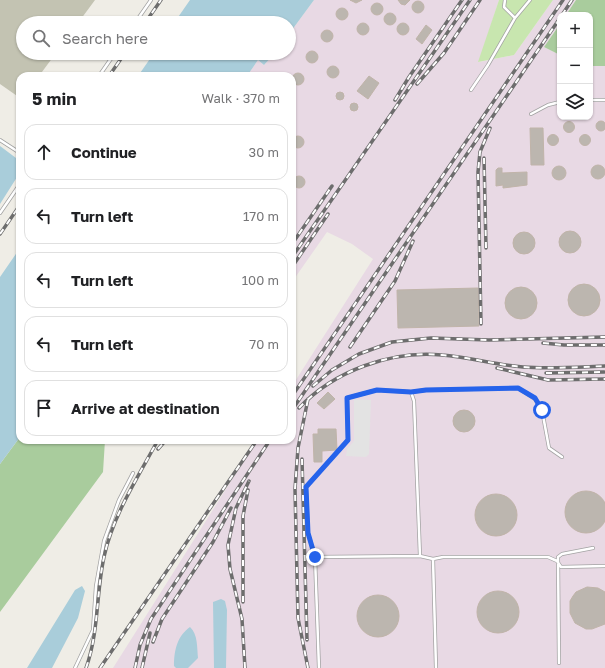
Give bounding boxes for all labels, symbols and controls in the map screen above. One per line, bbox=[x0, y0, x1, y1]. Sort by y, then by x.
map controls bbox=[557, 12, 593, 120]
button: + bbox=[557, 12, 593, 48]
search box bbox=[16, 16, 296, 60]
icon: search bbox=[30, 27, 52, 49]
text: Search here bbox=[62, 29, 148, 47]
button: − bbox=[557, 48, 593, 84]
button: layers bbox=[557, 84, 593, 120]
text: 5 min bbox=[32, 88, 76, 109]
text: Walk · 370 m bbox=[201, 90, 280, 106]
icon: ahead bbox=[33, 141, 55, 163]
text: Continue bbox=[71, 143, 137, 161]
text: 30 m bbox=[249, 144, 279, 160]
icon: left bbox=[33, 205, 55, 227]
text: Turn left bbox=[71, 207, 133, 225]
text: 170 m bbox=[243, 208, 279, 224]
icon: left bbox=[33, 269, 55, 291]
text: Turn left bbox=[71, 271, 133, 289]
text: 100 m bbox=[242, 272, 279, 288]
icon: left bbox=[33, 333, 55, 355]
text: Turn left bbox=[71, 335, 133, 353]
text: 70 m bbox=[249, 336, 279, 352]
icon: arrive bbox=[33, 397, 55, 419]
text: Arrive at destination bbox=[71, 399, 220, 417]
route start bbox=[533, 401, 551, 419]
route end bbox=[306, 548, 324, 566]

